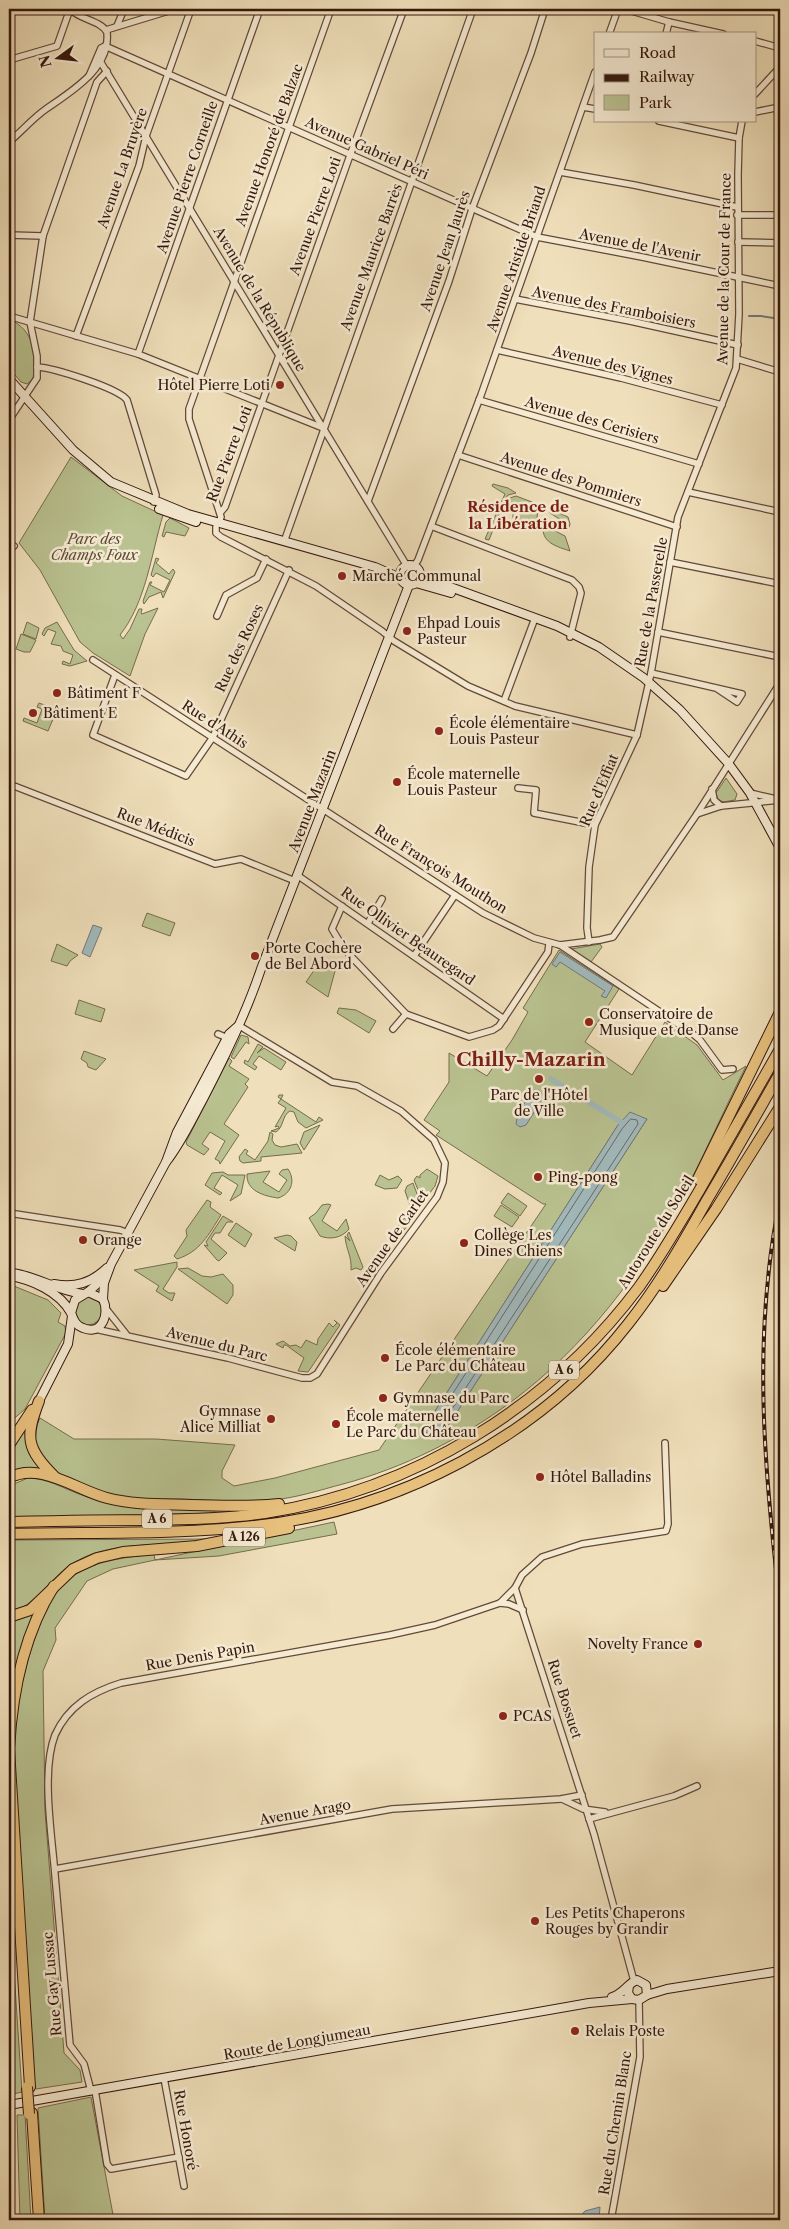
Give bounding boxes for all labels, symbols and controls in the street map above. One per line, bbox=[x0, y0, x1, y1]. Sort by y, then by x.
north arrow bbox=[32, 32, 82, 82]
legend bbox=[594, 32, 756, 122]
text: Road bbox=[639, 43, 676, 62]
text: N bbox=[35, 53, 56, 70]
street label: Avenue Honoré de Balzac bbox=[231, 61, 307, 230]
text: Railway bbox=[639, 67, 695, 86]
text: Park bbox=[639, 93, 673, 112]
street label: Avenue Pierre Corneille bbox=[152, 98, 222, 257]
street label: Avenue La Bruyère bbox=[93, 105, 151, 232]
street label: Avenue Gabriel Péri bbox=[302, 112, 432, 183]
street label: Avenue Pierre Loti bbox=[285, 154, 345, 279]
street label: Avenue de la Cour de France bbox=[713, 173, 735, 366]
street label: Avenue Maurice Barrès bbox=[336, 181, 406, 334]
street label: Avenue Aristide Briand bbox=[482, 183, 550, 335]
street label: Avenue Jean Jaurès bbox=[416, 188, 474, 315]
street label: Avenue de la République bbox=[209, 222, 310, 375]
street label: Avenue de l'Avenir bbox=[577, 224, 702, 266]
street label: Avenue des Framboisiers bbox=[530, 282, 697, 332]
street label: Avenue des Vignes bbox=[550, 341, 675, 389]
place label: Hôtel Pierre Loti bbox=[158, 376, 270, 394]
marker: Hôtel Pierre Loti bbox=[274, 379, 286, 391]
street label: Avenue des Cerisiers bbox=[522, 392, 661, 448]
street label: Rue Pierre Loti bbox=[202, 403, 256, 505]
street label: Avenue des Pommiers bbox=[497, 447, 644, 510]
district label: Résidence de la Libération bbox=[467, 497, 569, 533]
park label: Parc des Champs Foux bbox=[51, 530, 138, 564]
street label: Rue de la Passerelle bbox=[631, 535, 671, 668]
place label: Marché Communal bbox=[352, 567, 481, 585]
marker: Marché Communal bbox=[336, 570, 348, 582]
street label: Rue des Roses bbox=[211, 601, 267, 695]
place label: Ehpad Louis Pasteur bbox=[417, 614, 500, 648]
marker: Ehpad Louis Pasteur bbox=[401, 625, 413, 637]
place label: Bâtiment F bbox=[67, 684, 141, 702]
marker: Bâtiment F bbox=[51, 687, 63, 699]
street label: Rue d'Athis bbox=[178, 696, 252, 752]
place label: Bâtiment E bbox=[43, 704, 117, 722]
marker: Bâtiment E bbox=[27, 707, 39, 719]
place label: École élémentaire Louis Pasteur bbox=[449, 714, 570, 748]
marker: École élémentaire Louis Pasteur bbox=[433, 725, 445, 737]
street label: Avenue Mazarin bbox=[284, 747, 340, 856]
street label: Rue d'Effiat bbox=[576, 751, 622, 829]
place label: École maternelle Louis Pasteur bbox=[407, 765, 520, 799]
marker: École maternelle Louis Pasteur bbox=[391, 776, 403, 788]
street label: Rue Médicis bbox=[114, 804, 198, 850]
street label: Rue François Mouthon bbox=[371, 821, 511, 917]
street label: Rue Ollivier Beauregard bbox=[337, 883, 479, 989]
place label: Porte Cochère de Bel Abord bbox=[265, 939, 362, 973]
marker: Porte Cochère de Bel Abord bbox=[249, 950, 261, 962]
place label: Conservatoire de Musique et de Danse bbox=[599, 1005, 739, 1039]
marker: Conservatoire de Musique et de Danse bbox=[583, 1016, 595, 1028]
district label: Chilly-Mazarin bbox=[456, 1048, 606, 1071]
marker: Parc de l'Hôtel de Ville bbox=[533, 1073, 545, 1085]
place label: Parc de l'Hôtel de Ville bbox=[490, 1086, 588, 1120]
place label: Ping-pong bbox=[548, 1168, 618, 1186]
marker: Ping-pong bbox=[532, 1171, 544, 1183]
street label: Autoroute du Soleil bbox=[613, 1172, 698, 1293]
street label: Avenue de Carlet bbox=[351, 1186, 432, 1291]
place label: Collège Les Dines Chiens bbox=[474, 1226, 563, 1260]
place label: Orange bbox=[93, 1231, 142, 1249]
marker: Orange bbox=[77, 1234, 89, 1246]
marker: Collège Les Dines Chiens bbox=[458, 1237, 470, 1249]
street label: Avenue du Parc bbox=[163, 1322, 270, 1365]
place label: École élémentaire Le Parc du Château bbox=[395, 1341, 526, 1375]
marker: École élémentaire Le Parc du Château bbox=[379, 1352, 391, 1364]
road number: A 6 bbox=[549, 1360, 579, 1380]
place label: Gymnase du Parc bbox=[393, 1389, 509, 1407]
marker: Gymnase du Parc bbox=[377, 1392, 389, 1404]
place label: Gymnase Alice Milliat bbox=[179, 1402, 261, 1436]
place label: École maternelle Le Parc du Château bbox=[346, 1407, 477, 1441]
marker: Gymnase Alice Milliat bbox=[265, 1413, 277, 1425]
marker: École maternelle Le Parc du Château bbox=[330, 1418, 342, 1430]
place label: Hôtel Balladins bbox=[550, 1468, 651, 1486]
marker: Hôtel Balladins bbox=[534, 1471, 546, 1483]
road number: A 6 bbox=[142, 1510, 172, 1528]
road number: A 126 bbox=[223, 1528, 265, 1546]
place label: Novelty France bbox=[587, 1635, 688, 1653]
street label: Rue Denis Papin bbox=[144, 1637, 256, 1674]
marker: Novelty France bbox=[692, 1638, 704, 1650]
street label: Rue Bossuet bbox=[544, 1657, 586, 1741]
place label: PCAS bbox=[513, 1707, 552, 1725]
marker: PCAS bbox=[497, 1710, 509, 1722]
street label: Avenue Arago bbox=[257, 1795, 352, 1829]
place label: Les Petits Chaperons Rouges by Grandir bbox=[545, 1904, 685, 1938]
marker: Les Petits Chaperons Rouges by Grandir bbox=[529, 1915, 541, 1927]
street label: Rue Gay Lussac bbox=[38, 1931, 66, 2037]
street label: Route de Longjumeau bbox=[222, 2020, 372, 2064]
place label: Relais Poste bbox=[585, 2022, 665, 2040]
marker: Relais Poste bbox=[569, 2025, 581, 2037]
street label: Rue du Chemin Blanc bbox=[595, 2050, 635, 2196]
street label: Rue Honoré bbox=[170, 2088, 202, 2172]

